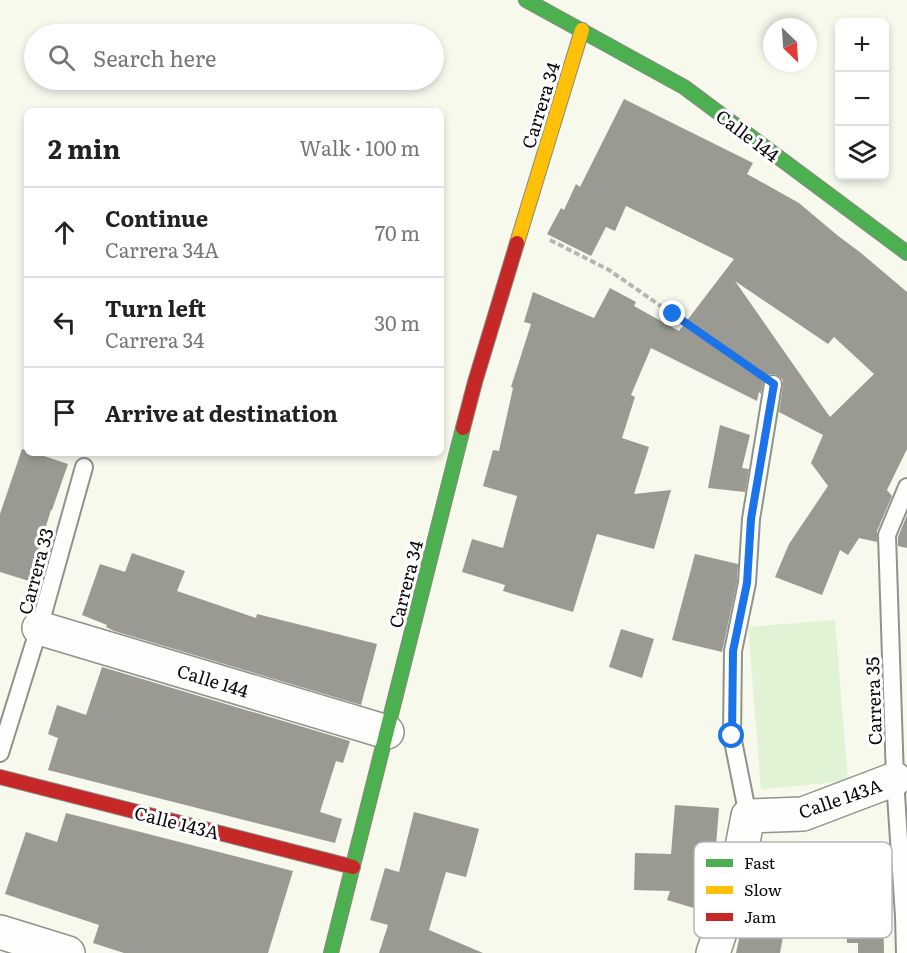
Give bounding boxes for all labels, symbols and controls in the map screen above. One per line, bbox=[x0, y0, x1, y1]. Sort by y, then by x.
north arrow bbox=[763, 18, 817, 72]
map controls bbox=[835, 18, 889, 180]
button: + bbox=[835, 18, 889, 72]
search box bbox=[24, 24, 444, 90]
icon: search bbox=[45, 41, 78, 74]
text: Search here bbox=[93, 41, 216, 74]
street label: Carrera 34 bbox=[514, 58, 566, 152]
button: − bbox=[835, 72, 889, 126]
street label: Calle 144 bbox=[711, 102, 785, 168]
button: layers bbox=[835, 126, 889, 180]
text: 2 min bbox=[48, 128, 121, 167]
text: Walk · 100 m bbox=[299, 132, 420, 162]
text: Continue bbox=[105, 201, 208, 234]
icon: ahead bbox=[48, 216, 81, 249]
text: 70 m bbox=[375, 217, 420, 247]
text: Carrera 34A bbox=[105, 234, 219, 264]
text: Turn left bbox=[105, 291, 206, 324]
route end bbox=[659, 300, 685, 326]
icon: left bbox=[48, 306, 81, 339]
text: 30 m bbox=[374, 307, 420, 337]
text: Carrera 34 bbox=[105, 324, 204, 354]
icon: arrive bbox=[48, 396, 81, 429]
text: Arrive at destination bbox=[105, 396, 338, 429]
street label: Carrera 33 bbox=[10, 525, 60, 617]
street label: Carrera 34 bbox=[381, 537, 429, 631]
street label: Calle 144 bbox=[174, 656, 252, 704]
street label: Carrera 35 bbox=[858, 656, 888, 746]
route start bbox=[718, 722, 744, 748]
street label: Calle 143A bbox=[795, 771, 885, 825]
street label: Calle 143A bbox=[132, 798, 222, 846]
legend bbox=[694, 842, 892, 938]
text: Fast bbox=[744, 850, 776, 874]
text: Slow bbox=[744, 877, 782, 901]
text: Jam bbox=[744, 904, 777, 928]

